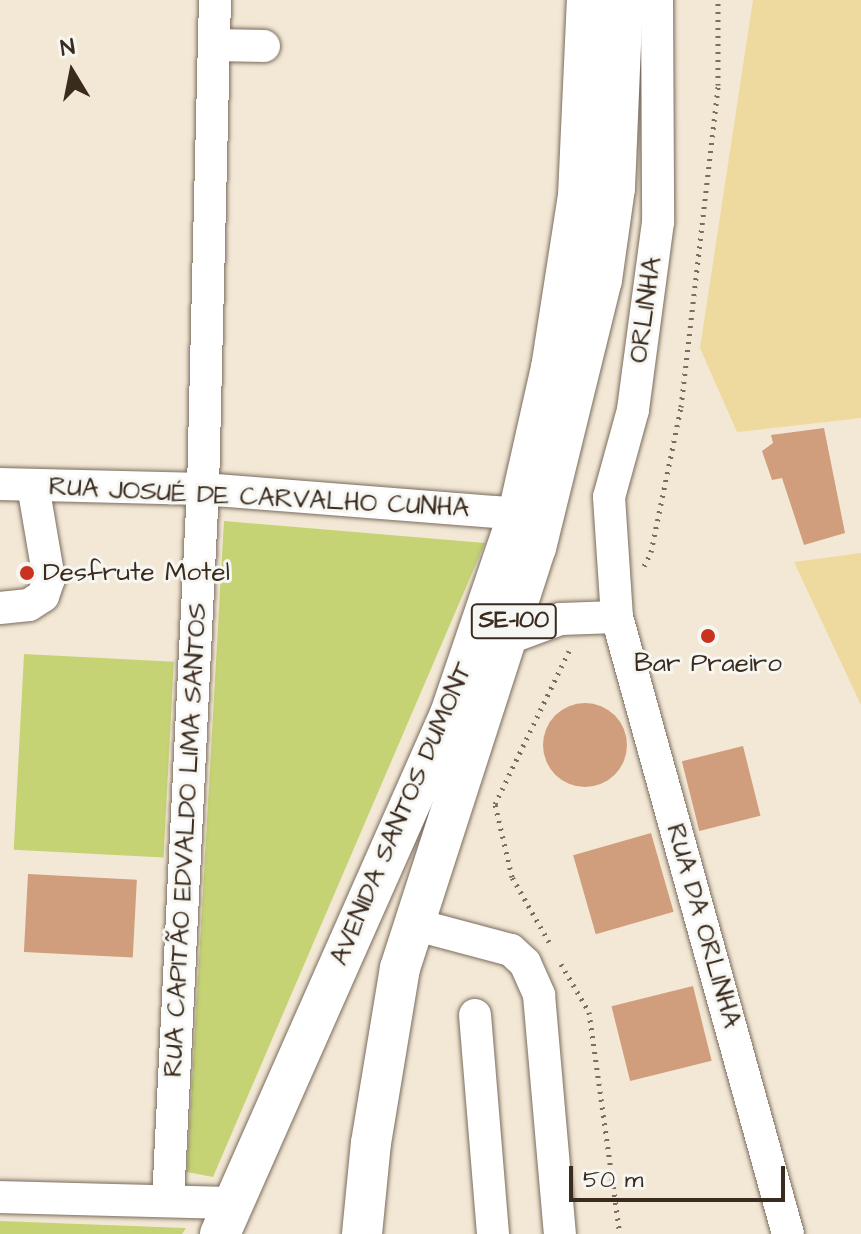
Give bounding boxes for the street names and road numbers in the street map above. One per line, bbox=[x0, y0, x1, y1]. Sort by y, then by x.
street label: ORLINHA bbox=[623, 255, 669, 365]
street label: RUA JOSUÉ DE CARVALHO CUNHA bbox=[48, 471, 470, 525]
road number: SE-100 bbox=[470, 601, 558, 641]
street label: RUA CAPITÃO EDVALDO LIMA SANTOS bbox=[158, 602, 214, 1078]
street label: AVENIDA SANTOS DUMONT bbox=[324, 658, 480, 970]
street label: RUA DA ORLINHA bbox=[659, 820, 747, 1032]

